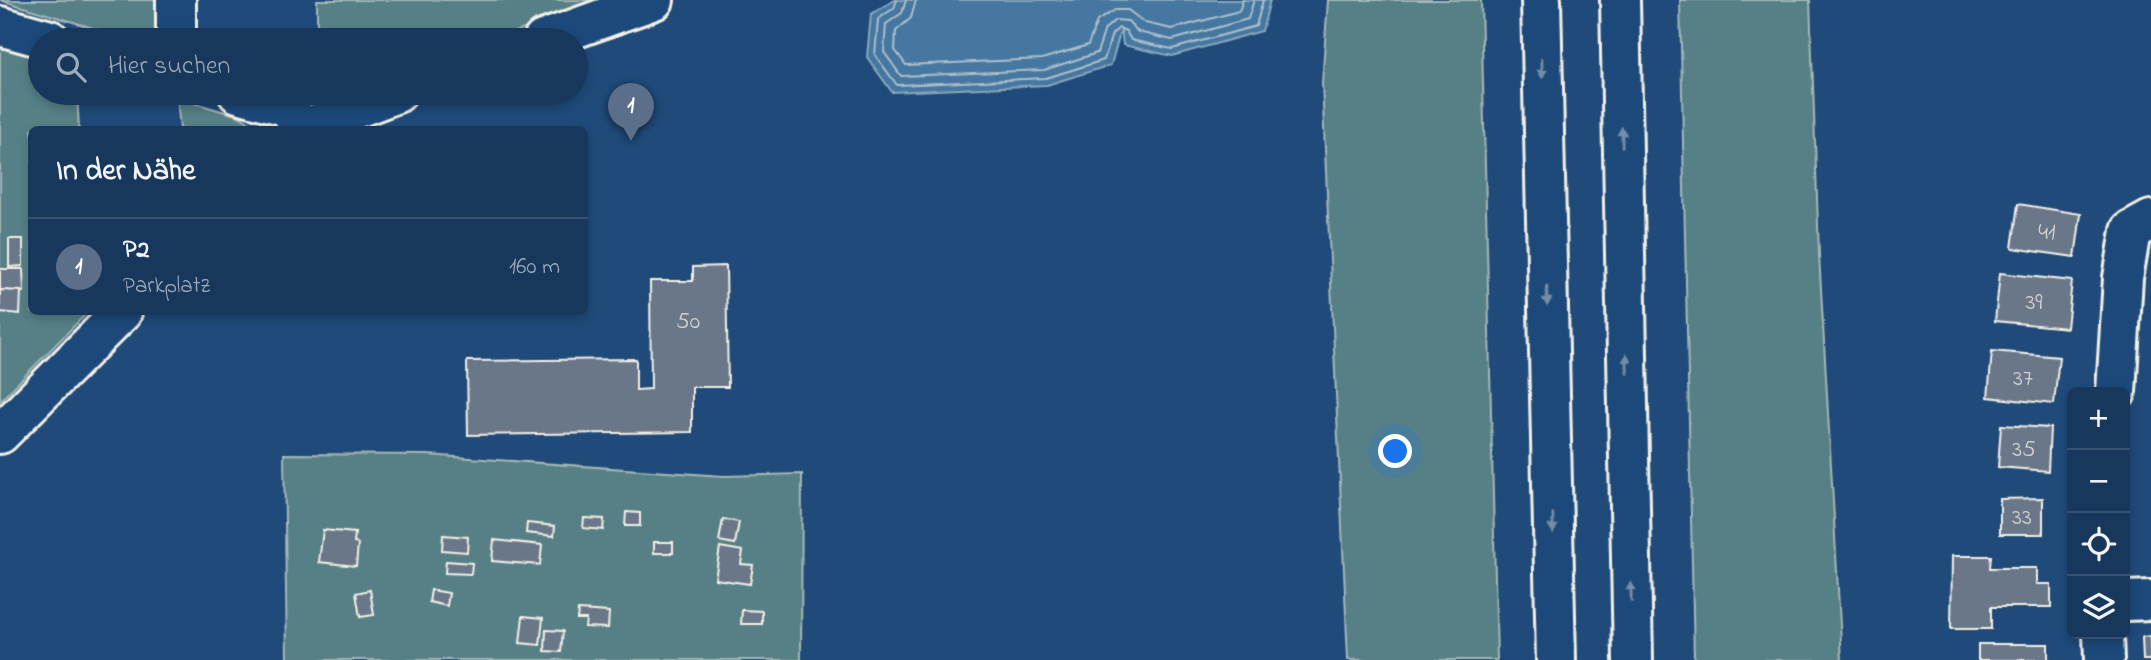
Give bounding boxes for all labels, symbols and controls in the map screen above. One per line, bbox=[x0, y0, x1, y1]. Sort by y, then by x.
search box bbox=[28, 28, 588, 105]
icon: search bbox=[52, 48, 90, 86]
text: Hier suchen bbox=[108, 48, 230, 86]
one-way arrow bbox=[1537, 57, 1548, 79]
pin: 1 bbox=[608, 83, 654, 141]
one-way arrow bbox=[1617, 126, 1628, 148]
text: In der Nähe bbox=[56, 150, 196, 194]
house number: 41 bbox=[2038, 216, 2056, 251]
text: P2 bbox=[123, 232, 149, 270]
text: 1 bbox=[75, 251, 83, 284]
text: 160 m bbox=[509, 251, 560, 284]
text: Parkplatz bbox=[123, 270, 210, 303]
one-way arrow bbox=[1542, 285, 1553, 307]
house number: 39 bbox=[2025, 286, 2043, 321]
house number: 50 bbox=[676, 305, 700, 340]
one-way arrow bbox=[1621, 353, 1633, 375]
house number: 37 bbox=[2013, 362, 2033, 397]
map controls bbox=[2067, 387, 2130, 639]
button: + bbox=[2067, 387, 2130, 450]
house number: 35 bbox=[2012, 433, 2036, 468]
your location bbox=[1378, 434, 1412, 468]
button: − bbox=[2067, 450, 2130, 513]
house number: 33 bbox=[2012, 501, 2032, 536]
one-way arrow bbox=[1547, 512, 1558, 534]
button: locate bbox=[2067, 513, 2130, 576]
button: layers bbox=[2067, 576, 2130, 639]
one-way arrow bbox=[1625, 581, 1637, 603]

